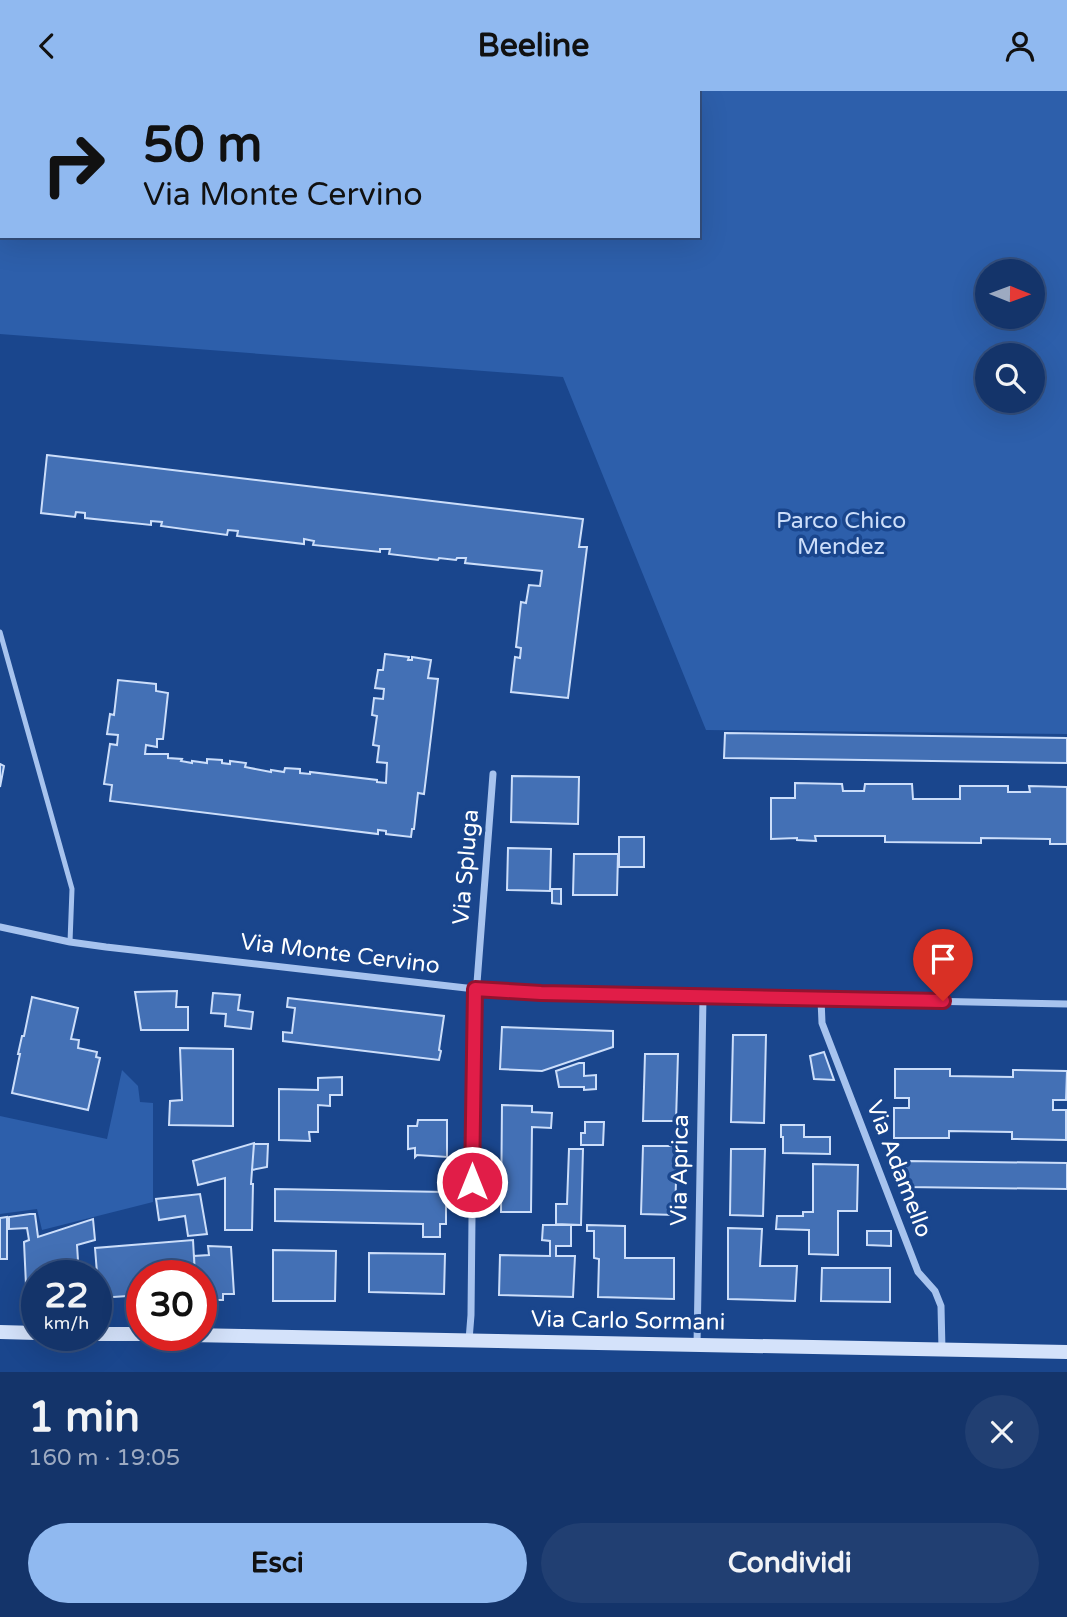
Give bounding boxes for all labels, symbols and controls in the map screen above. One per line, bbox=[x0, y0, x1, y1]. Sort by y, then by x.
icon: back bbox=[28, 27, 66, 65]
text: Beeline bbox=[478, 27, 589, 65]
icon: person bbox=[1001, 27, 1039, 65]
text: 50 m bbox=[143, 116, 262, 175]
icon: right bbox=[28, 119, 119, 210]
text: Via Monte Cervino bbox=[143, 176, 423, 214]
north arrow bbox=[975, 259, 1045, 329]
map controls bbox=[975, 259, 1045, 413]
button: search bbox=[975, 343, 1045, 413]
park label: Parco Chico Mendez bbox=[776, 507, 906, 561]
street label: Via Spluga bbox=[447, 808, 485, 926]
street label: Via Monte Cervino bbox=[239, 928, 441, 980]
pin bbox=[913, 929, 973, 1001]
icon: arrive bbox=[924, 940, 962, 978]
street label: Via Adamello bbox=[860, 1097, 938, 1241]
street label: Via Aprica bbox=[665, 1114, 695, 1226]
position arrow bbox=[435, 1145, 509, 1219]
speed limit sign: 30 bbox=[126, 1260, 217, 1351]
text: 22 bbox=[45, 1275, 88, 1317]
street label: Via Carlo Sormani bbox=[531, 1305, 725, 1337]
text: km/h bbox=[44, 1312, 89, 1334]
text: 1 min bbox=[28, 1392, 140, 1443]
button: close bbox=[965, 1395, 1039, 1469]
text: 160 m · 19:05 bbox=[28, 1444, 180, 1472]
button: Esci bbox=[28, 1523, 527, 1603]
button: Condividi bbox=[541, 1523, 1039, 1603]

